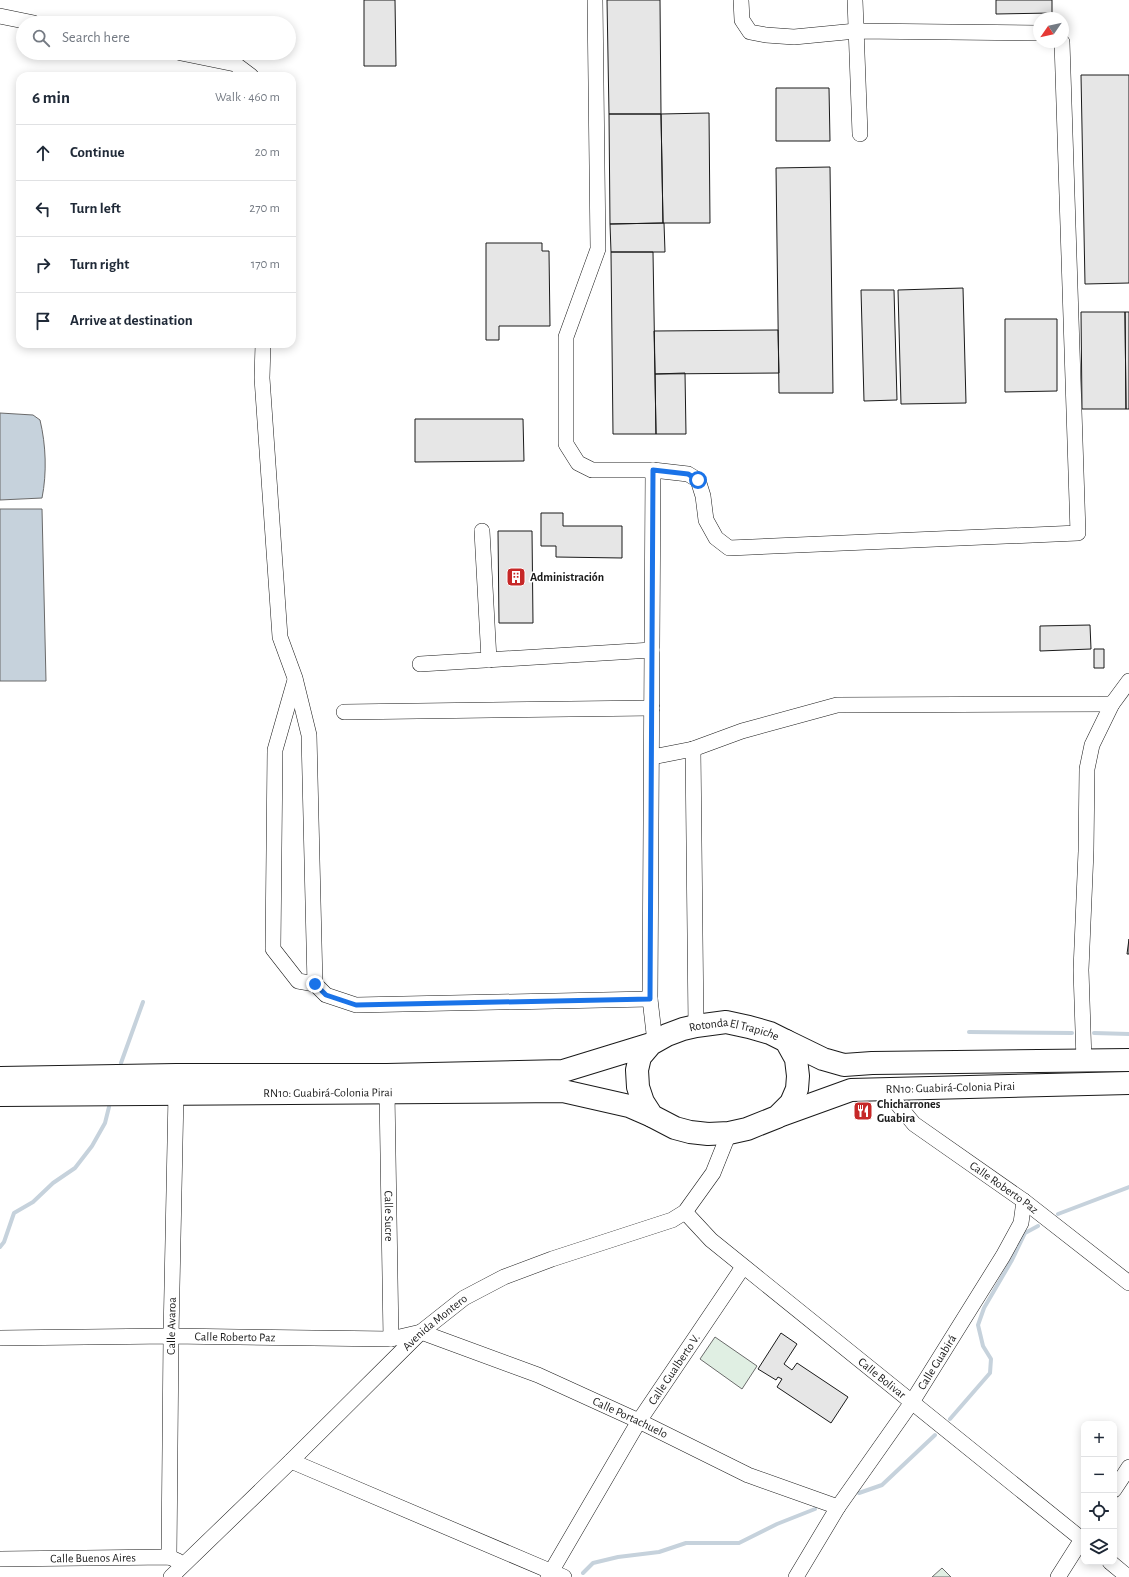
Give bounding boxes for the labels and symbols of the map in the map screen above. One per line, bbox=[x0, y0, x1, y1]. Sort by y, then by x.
north arrow bbox=[1033, 12, 1069, 48]
route start bbox=[689, 471, 707, 489]
building icon: Administración bbox=[505, 566, 527, 588]
place label: Administración bbox=[530, 571, 604, 583]
route end bbox=[306, 975, 324, 993]
street label: Rotonda El Trapiche bbox=[688, 1016, 781, 1043]
street label: RN10: Guabirá-Colonia Pirai bbox=[886, 1080, 1015, 1095]
street label: RN10: Guabirá-Colonia Pirai bbox=[263, 1086, 393, 1099]
place label: Chicharrones Guabira bbox=[877, 1098, 941, 1124]
restaurant icon: Chicharrones Guabira bbox=[852, 1100, 874, 1122]
street label: Calle Roberto Paz bbox=[968, 1159, 1041, 1216]
street label: Calle Sucre bbox=[383, 1190, 395, 1242]
street label: Avenida Montero bbox=[400, 1292, 470, 1353]
street label: Calle Avaroa bbox=[165, 1297, 178, 1355]
street label: Calle Roberto Paz bbox=[194, 1330, 276, 1343]
street label: Calle Gualberto V. bbox=[646, 1332, 702, 1407]
street label: Calle Guabirá bbox=[915, 1332, 959, 1392]
street label: Calle Bolivar bbox=[856, 1355, 908, 1401]
street label: Calle Portachuelo bbox=[591, 1395, 670, 1440]
street label: Calle Buenos Aires bbox=[50, 1551, 136, 1564]

